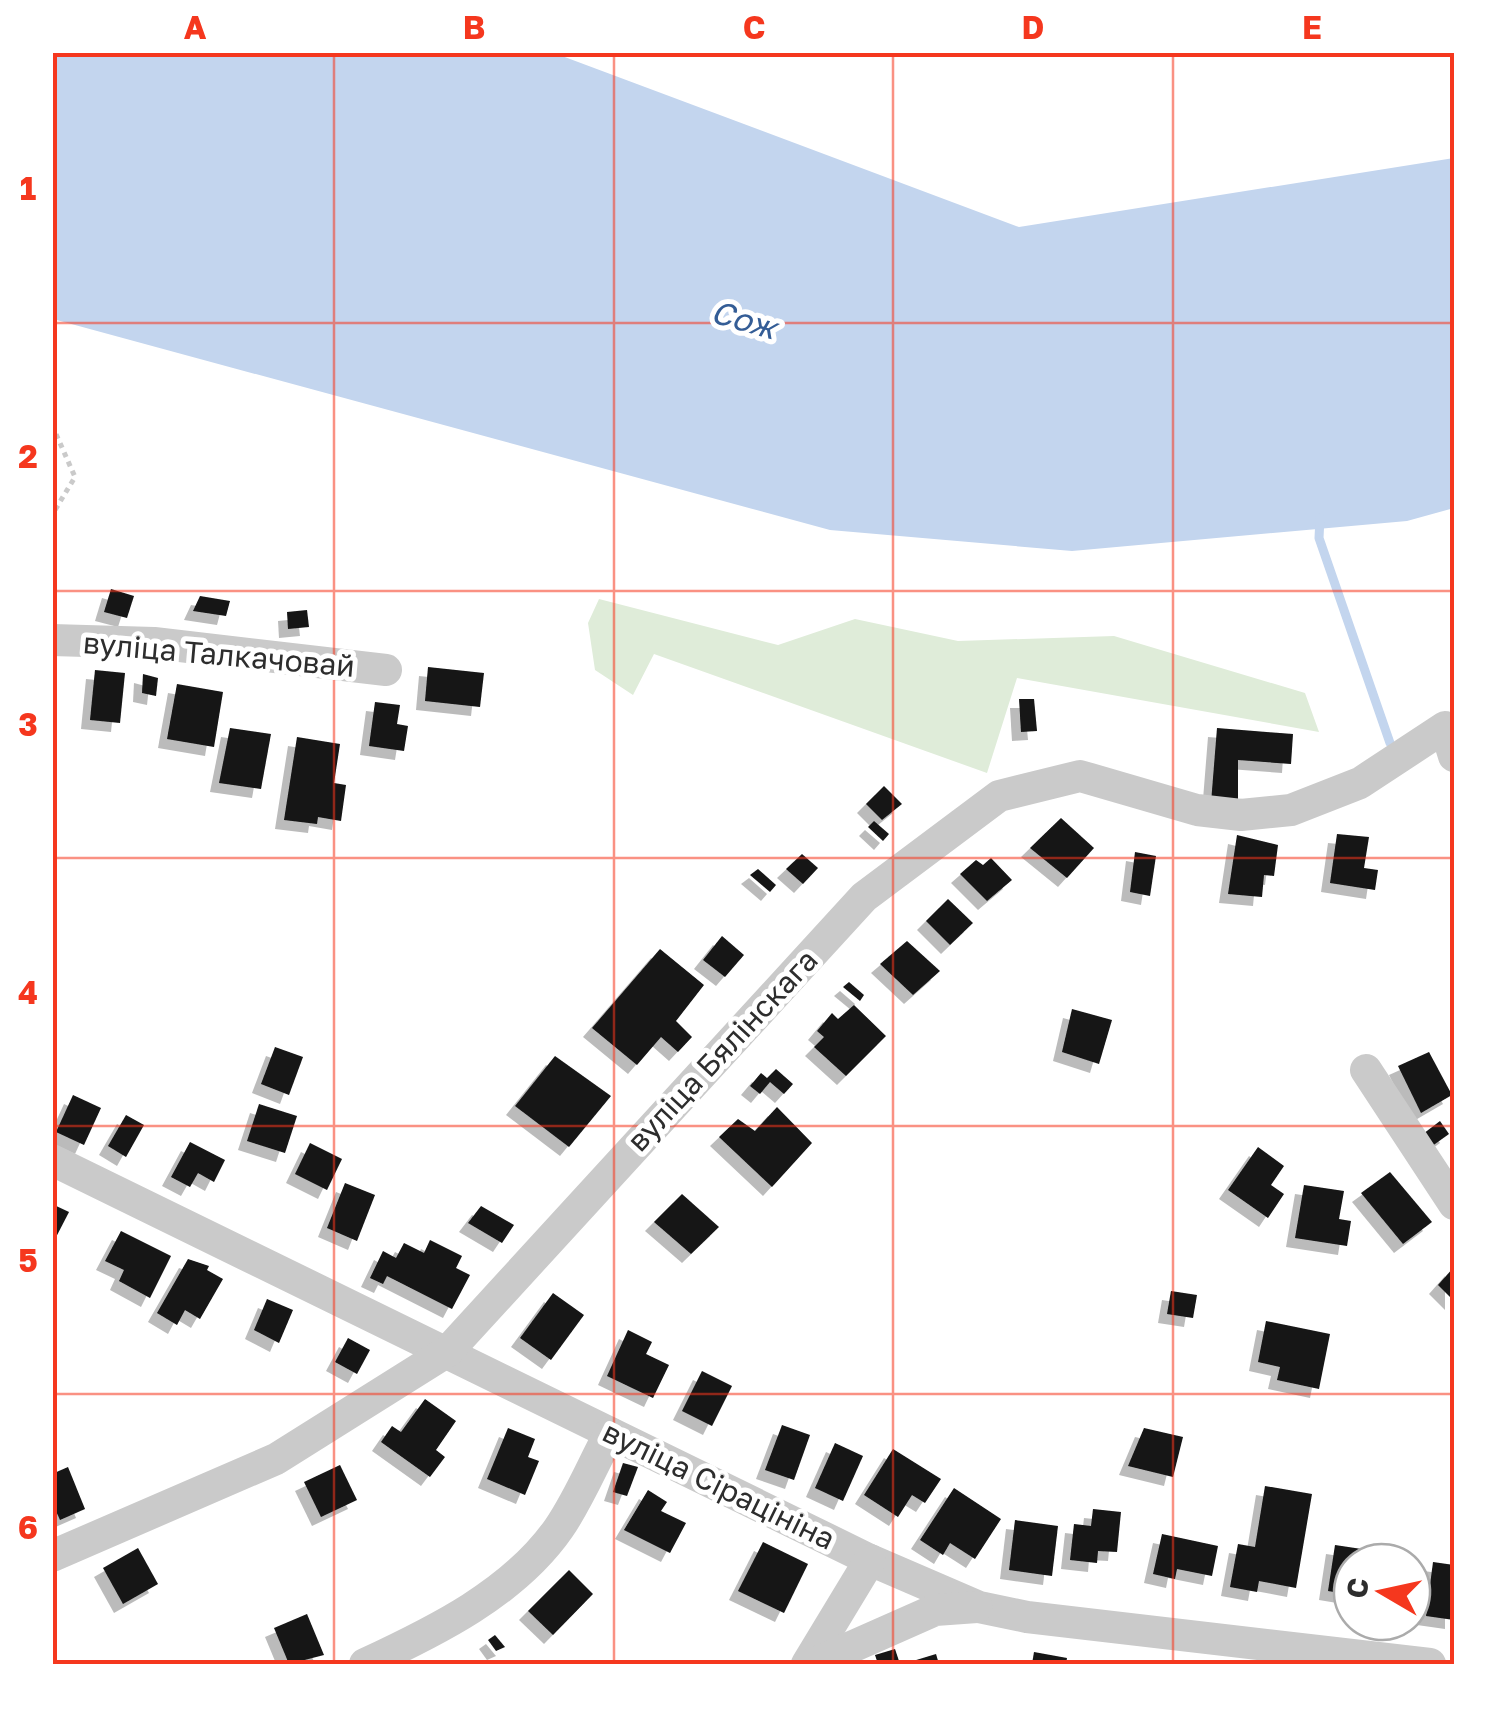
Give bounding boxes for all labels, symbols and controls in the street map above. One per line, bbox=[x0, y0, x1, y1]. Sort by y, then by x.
text: A bbox=[184, 8, 207, 46]
text: B bbox=[463, 8, 485, 46]
text: C bbox=[743, 8, 765, 46]
text: D bbox=[1022, 8, 1044, 46]
text: E bbox=[1302, 8, 1322, 46]
text: 1 bbox=[20, 169, 36, 207]
water label: Сож bbox=[707, 292, 784, 347]
text: 2 bbox=[18, 437, 38, 475]
street label: вуліца Талкачовай bbox=[82, 624, 356, 684]
text: 3 bbox=[18, 705, 38, 743]
street label: вуліца Бялінскага bbox=[619, 942, 825, 1158]
text: 4 bbox=[18, 973, 38, 1011]
text: 5 bbox=[18, 1241, 38, 1279]
street label: вуліца Сірацініна bbox=[597, 1413, 841, 1557]
text: 6 bbox=[18, 1508, 38, 1546]
north arrow bbox=[1332, 1542, 1432, 1642]
text: С bbox=[1339, 1576, 1375, 1600]

